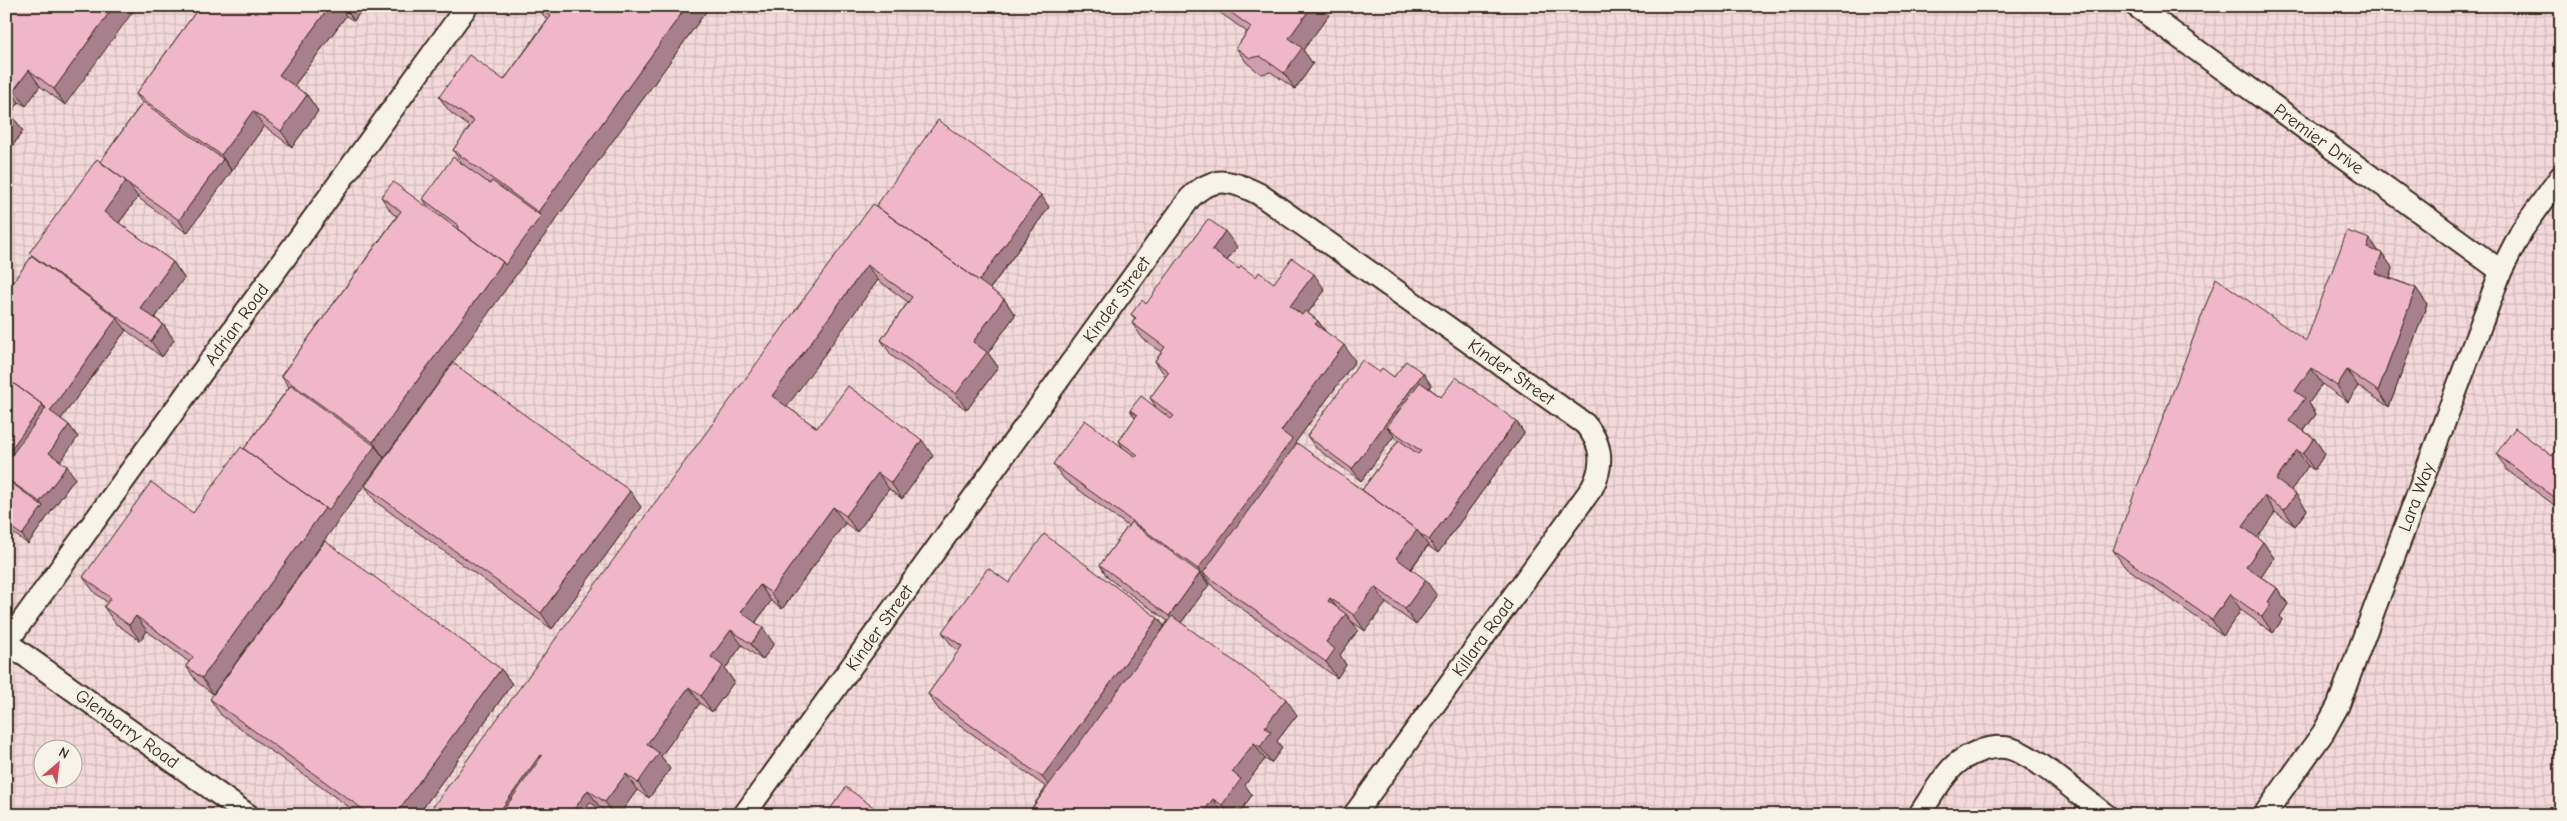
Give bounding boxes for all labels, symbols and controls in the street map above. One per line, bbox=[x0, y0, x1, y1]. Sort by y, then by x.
street label: Premier Drive bbox=[2270, 100, 2368, 179]
street label: Kinder Street bbox=[1079, 252, 1156, 347]
street label: Adrian Road bbox=[201, 280, 274, 369]
street label: Kinder Street bbox=[1464, 335, 1559, 411]
street label: Lara Way bbox=[2394, 459, 2440, 535]
street label: Kinder Street bbox=[842, 580, 918, 675]
street label: Killara Road bbox=[1448, 594, 1519, 681]
street label: Glenbarry Road bbox=[71, 685, 183, 773]
north arrow bbox=[32, 738, 82, 788]
text: N bbox=[56, 743, 72, 763]

